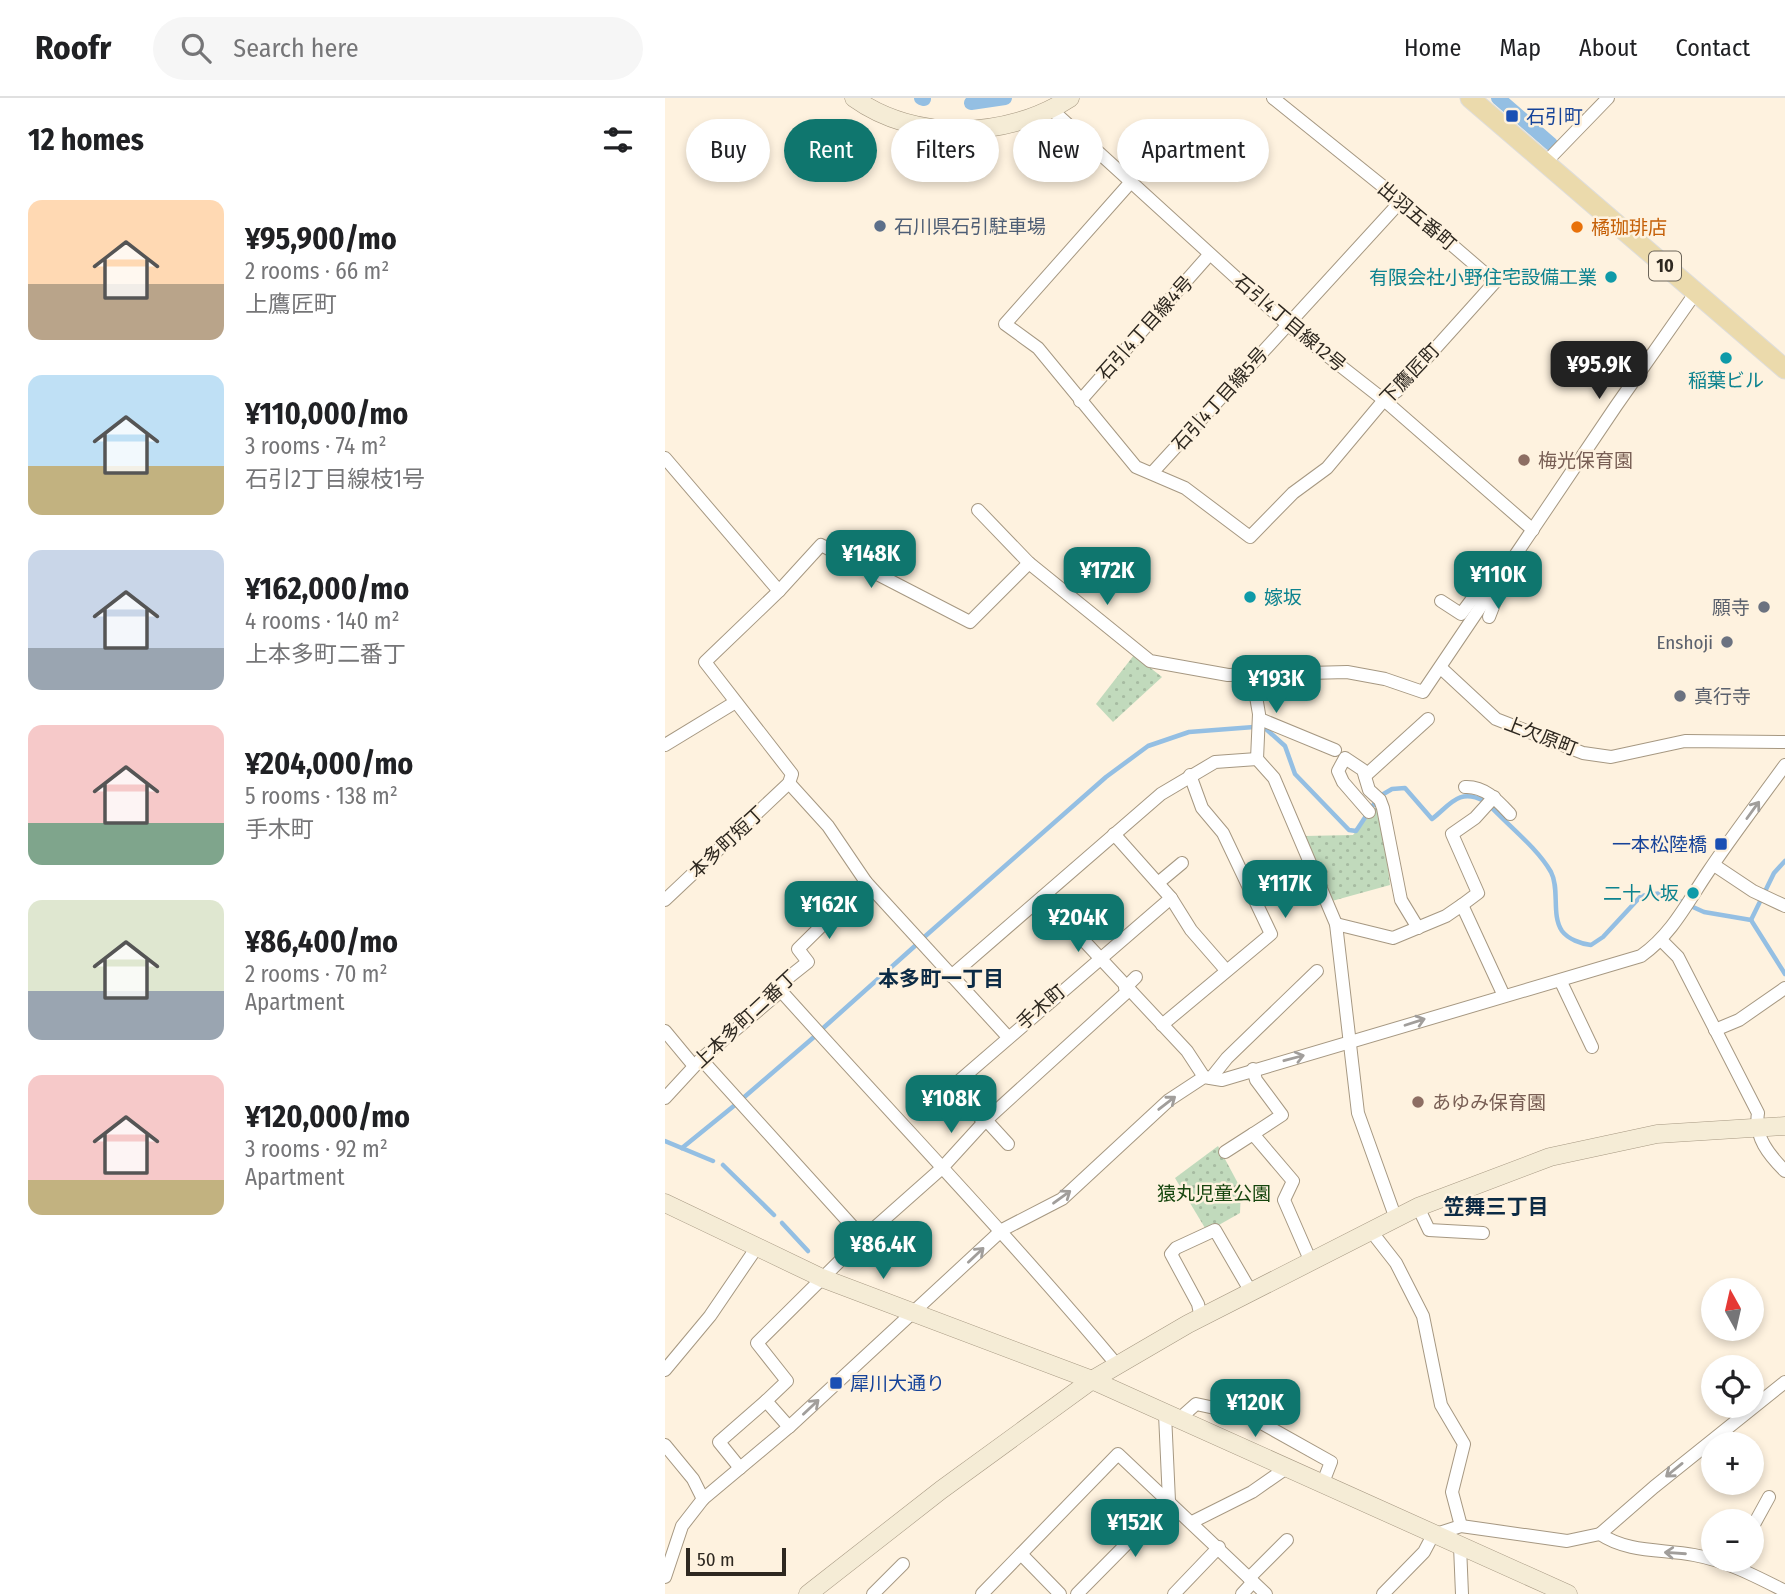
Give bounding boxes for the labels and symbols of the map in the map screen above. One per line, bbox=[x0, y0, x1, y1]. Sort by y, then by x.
place label: 石引町 bbox=[1526, 105, 1583, 128]
marker: 石引町 bbox=[1504, 108, 1520, 124]
street label: 出羽五番町 bbox=[1373, 177, 1461, 255]
place label: 石川県石引駐車場 bbox=[894, 215, 1046, 238]
place label: 橘珈琲店 bbox=[1591, 216, 1667, 239]
marker: 石川県石引駐車場 bbox=[872, 218, 888, 234]
marker: 橘珈琲店 bbox=[1569, 219, 1585, 235]
road number: 10 bbox=[1649, 252, 1681, 280]
place label: 有限会社小野住宅設備工業 bbox=[1369, 266, 1597, 289]
marker: 有限会社小野住宅設備工業 bbox=[1603, 269, 1619, 285]
street label: 石引4丁目線12号 bbox=[1229, 270, 1351, 376]
street label: 石引4丁目線4号 bbox=[1092, 271, 1198, 385]
street label: 下鷹匠町 bbox=[1375, 339, 1445, 409]
street label: 石引4丁目線5号 bbox=[1167, 342, 1273, 456]
pin: ¥95.9K bbox=[1542, 342, 1656, 401]
marker: 稲葉ビル bbox=[1718, 350, 1734, 366]
place label: 稲葉ビル bbox=[1688, 369, 1764, 392]
place label: 梅光保育園 bbox=[1538, 449, 1633, 472]
marker: 梅光保育園 bbox=[1516, 452, 1532, 468]
pin: ¥148K bbox=[822, 531, 920, 590]
pin: ¥172K bbox=[1058, 547, 1156, 607]
pin: ¥110K bbox=[1449, 552, 1547, 611]
place label: 嫁坂 bbox=[1264, 586, 1302, 609]
marker: 嫁坂 bbox=[1242, 589, 1258, 605]
place label: 願寺 bbox=[1712, 596, 1750, 619]
marker: 願寺 bbox=[1756, 599, 1772, 615]
place label: Enshoji bbox=[1657, 631, 1713, 654]
marker: Enshoji bbox=[1719, 634, 1735, 650]
pin: ¥193K bbox=[1227, 656, 1325, 715]
place label: 真行寺 bbox=[1694, 685, 1751, 708]
marker: 真行寺 bbox=[1672, 688, 1688, 704]
street label: 上欠原町 bbox=[1501, 712, 1581, 760]
street label: 本多町短丁 bbox=[684, 801, 770, 883]
one-way arrow bbox=[1746, 801, 1760, 820]
place label: 一本松陸橋 bbox=[1612, 833, 1707, 856]
marker: 一本松陸橋 bbox=[1713, 836, 1729, 852]
pin: ¥117K bbox=[1236, 860, 1334, 920]
pin: ¥162K bbox=[780, 882, 878, 941]
place label: 二十人坂 bbox=[1603, 882, 1679, 905]
marker: 二十人坂 bbox=[1685, 885, 1701, 901]
pin: ¥204K bbox=[1029, 894, 1127, 954]
street label: 上本多町二番丁 bbox=[689, 965, 801, 1073]
district label: 本多町一丁目 bbox=[878, 966, 1004, 992]
street label: 手木町 bbox=[1012, 980, 1070, 1034]
one-way arrow bbox=[1403, 1015, 1425, 1027]
one-way arrow bbox=[1282, 1050, 1304, 1063]
pin: ¥108K bbox=[902, 1076, 1000, 1135]
place label: あゆみ保育園 bbox=[1432, 1091, 1546, 1114]
marker: あゆみ保育園 bbox=[1410, 1094, 1426, 1110]
one-way arrow bbox=[1158, 1095, 1176, 1110]
park label: 猿丸児童公園 bbox=[1157, 1182, 1271, 1205]
one-way arrow bbox=[1052, 1190, 1071, 1204]
district label: 笠舞三丁目 bbox=[1444, 1194, 1549, 1220]
pin: ¥86.4K bbox=[826, 1222, 940, 1281]
one-way arrow bbox=[966, 1247, 984, 1264]
north arrow bbox=[1701, 1278, 1764, 1340]
place label: 犀川大通り bbox=[850, 1372, 945, 1395]
marker: 犀川大通り bbox=[828, 1375, 844, 1391]
pin: ¥120K bbox=[1206, 1380, 1304, 1439]
one-way arrow bbox=[802, 1399, 819, 1416]
one-way arrow bbox=[1666, 1463, 1684, 1478]
pin: ¥152K bbox=[1086, 1500, 1184, 1559]
scale bar bbox=[686, 1545, 786, 1577]
one-way arrow bbox=[1664, 1546, 1687, 1559]

